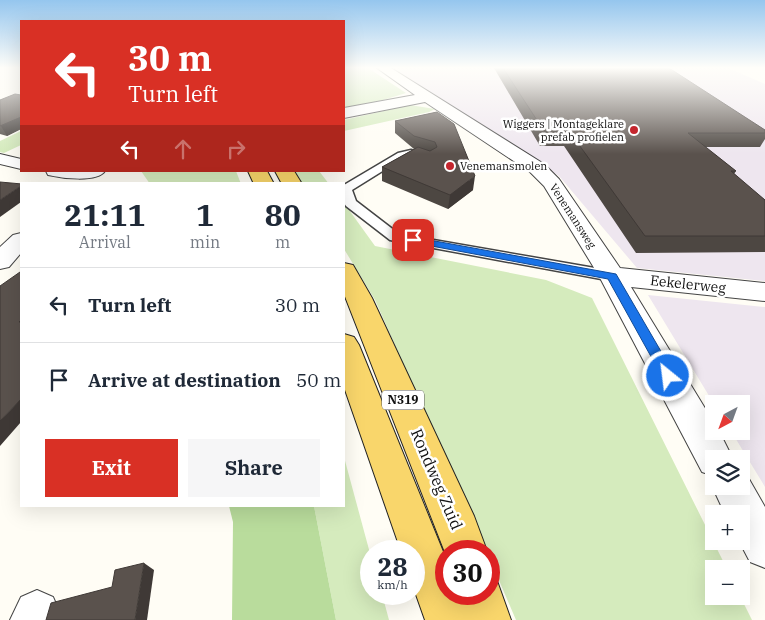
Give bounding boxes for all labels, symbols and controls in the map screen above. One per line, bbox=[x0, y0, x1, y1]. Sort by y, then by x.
text: 30 m bbox=[128, 35, 212, 81]
icon: left bbox=[45, 40, 110, 105]
text: Turn left bbox=[128, 79, 218, 108]
place label: Wiggers | Montageklare prefab profielen bbox=[503, 117, 624, 144]
marker: Wiggers | Montageklare prefab profielen bbox=[628, 124, 640, 136]
icon: left bbox=[116, 135, 144, 163]
icon: ahead bbox=[169, 135, 197, 163]
icon: right bbox=[222, 135, 250, 163]
place label: Venemansmolen bbox=[460, 159, 547, 173]
marker: Venemansmolen bbox=[444, 160, 456, 172]
street label: Venemansweg bbox=[547, 181, 599, 251]
text: 21:11 bbox=[64, 195, 145, 234]
text: 1 bbox=[196, 195, 214, 234]
text: 80 bbox=[265, 195, 301, 234]
pin bbox=[392, 219, 434, 261]
icon: arrive bbox=[399, 226, 427, 254]
text: Arrival bbox=[79, 232, 131, 252]
text: min bbox=[190, 232, 220, 252]
text: m bbox=[275, 232, 290, 252]
street label: Eekelerweg bbox=[649, 271, 727, 297]
icon: left bbox=[45, 291, 73, 319]
text: Turn left bbox=[88, 293, 171, 317]
text: 30 m bbox=[275, 293, 320, 317]
position arrow bbox=[641, 349, 693, 401]
icon: arrive bbox=[45, 366, 73, 394]
text: Arrive at destination bbox=[88, 368, 281, 392]
text: 50 m bbox=[296, 368, 341, 392]
road number: N319 bbox=[382, 390, 424, 410]
north arrow bbox=[705, 395, 750, 440]
map controls bbox=[705, 395, 750, 605]
street label: Rondweg Zuid bbox=[407, 426, 467, 533]
button: Exit bbox=[45, 439, 178, 497]
button: Share bbox=[188, 439, 320, 497]
button: layers bbox=[705, 450, 750, 495]
button: + bbox=[705, 505, 750, 550]
speed limit sign: 30 bbox=[435, 540, 500, 605]
text: 28 bbox=[377, 550, 408, 583]
button: − bbox=[705, 560, 750, 605]
text: km/h bbox=[377, 577, 408, 592]

